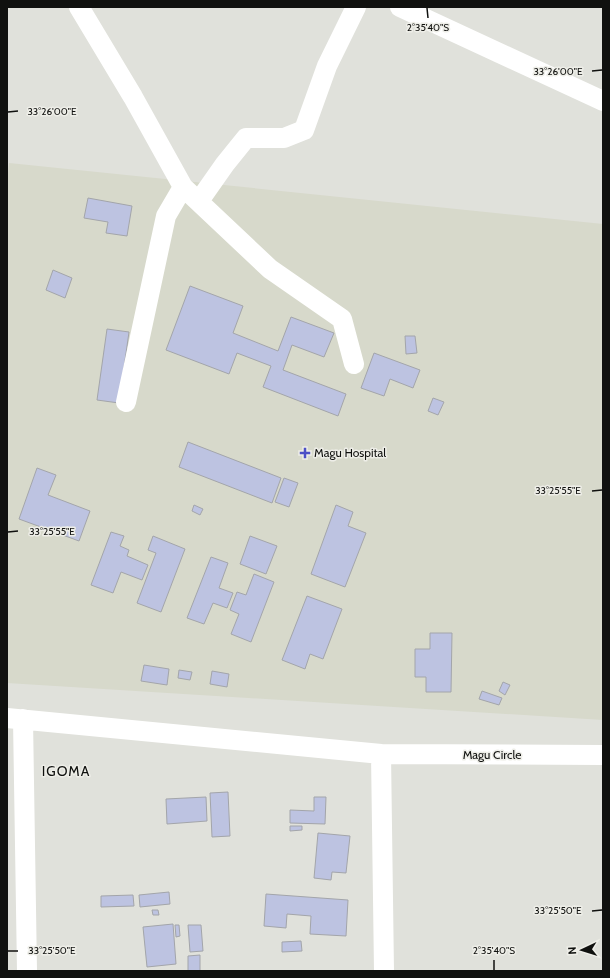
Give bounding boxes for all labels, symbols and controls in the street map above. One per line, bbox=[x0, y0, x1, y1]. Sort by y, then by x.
text: 2°35'40"S bbox=[407, 21, 449, 34]
text: 33°26'00"E bbox=[533, 65, 583, 78]
text: 33°26'00"E bbox=[27, 105, 77, 118]
place label: Magu Hospital bbox=[314, 445, 386, 460]
marker: Magu Hospital bbox=[299, 447, 311, 459]
text: 33°25'55"E bbox=[535, 484, 581, 497]
text: 33°25'55"E bbox=[29, 525, 75, 538]
street label: Magu Circle bbox=[463, 747, 521, 762]
district label: IGOMA bbox=[42, 762, 90, 780]
text: 33°25'50"E bbox=[534, 904, 582, 917]
north arrow bbox=[562, 930, 602, 970]
text: 33°25'50"E bbox=[28, 944, 76, 957]
text: 2°35'40"S bbox=[473, 944, 515, 957]
text: N bbox=[565, 946, 579, 955]

